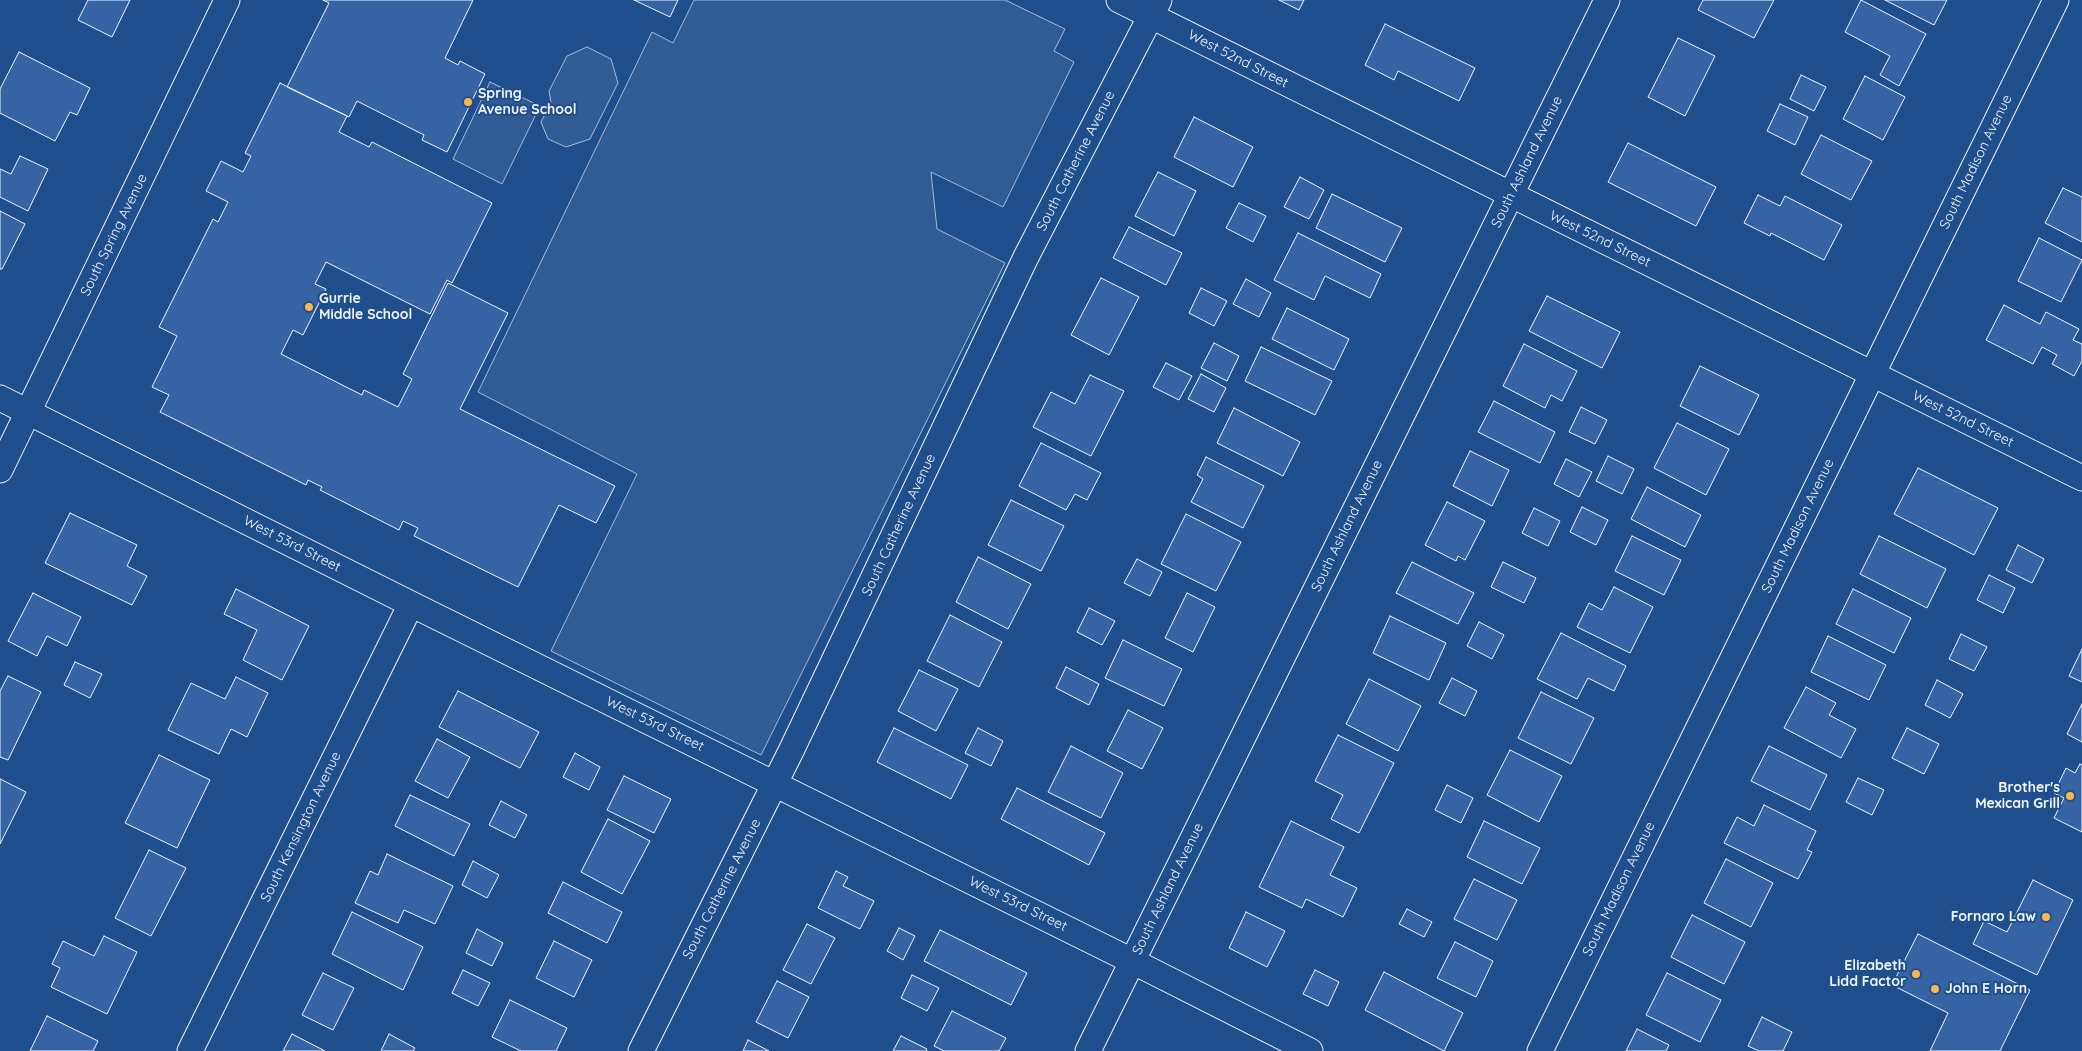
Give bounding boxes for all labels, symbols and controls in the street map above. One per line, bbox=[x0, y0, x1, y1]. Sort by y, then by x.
street label: West 52nd Street bbox=[1185, 26, 1291, 92]
place label: Spring Avenue School bbox=[478, 86, 576, 118]
street label: South Catherine Avenue bbox=[1033, 88, 1119, 234]
street label: South Madison Avenue bbox=[1936, 92, 2016, 232]
street label: South Ashland Avenue bbox=[1488, 93, 1566, 231]
marker: Spring Avenue School bbox=[462, 96, 474, 108]
street label: South Spring Avenue bbox=[77, 171, 151, 299]
street label: West 52nd Street bbox=[1547, 207, 1653, 271]
place label: Gurrie Middle School bbox=[319, 291, 412, 324]
marker: Gurrie Middle School bbox=[303, 301, 315, 313]
street label: West 52nd Street bbox=[1910, 387, 2016, 451]
street label: South Catherine Avenue bbox=[859, 451, 939, 599]
street label: South Madison Avenue bbox=[1758, 456, 1838, 596]
street label: South Ashland Avenue bbox=[1308, 457, 1386, 595]
street label: West 53rd Street bbox=[241, 512, 343, 576]
street label: West 53rd Street bbox=[603, 693, 707, 755]
street label: South Kensington Avenue bbox=[257, 749, 345, 905]
place label: Brother's Mexican Grill bbox=[1975, 780, 2060, 812]
marker: Brother's Mexican Grill bbox=[2064, 790, 2076, 802]
street label: South Catherine Avenue bbox=[679, 816, 765, 962]
street label: South Madison Avenue bbox=[1579, 819, 1659, 959]
street label: South Ashland Avenue bbox=[1129, 820, 1207, 958]
street label: West 53rd Street bbox=[966, 873, 1070, 935]
place label: Fornaro Law bbox=[1951, 909, 2036, 925]
marker: Fornaro Law bbox=[2040, 911, 2052, 923]
place label: Elizabeth Lidd Factor bbox=[1829, 958, 1906, 990]
marker: Elizabeth Lidd Factor bbox=[1910, 968, 1922, 980]
place label: John E Horn bbox=[1945, 981, 2027, 997]
marker: John E Horn bbox=[1929, 983, 1941, 995]

